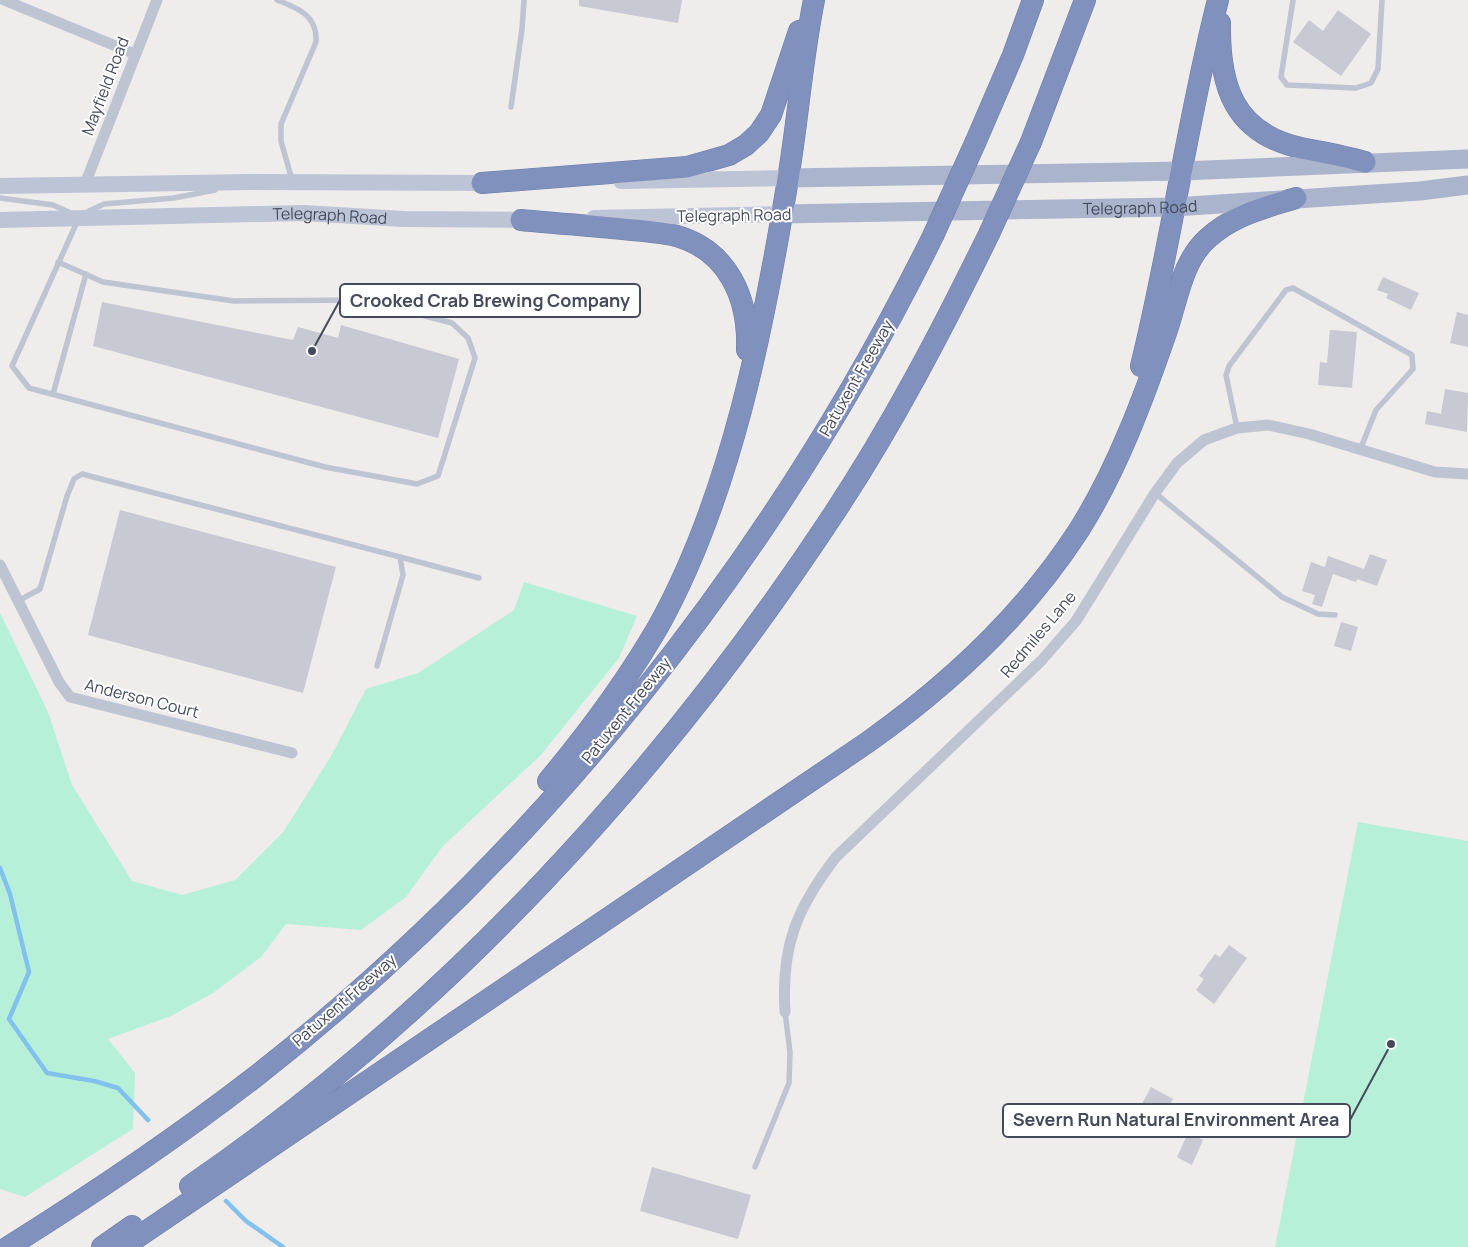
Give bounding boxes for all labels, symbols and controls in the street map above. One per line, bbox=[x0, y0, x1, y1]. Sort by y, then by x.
street label: Mayfield Road bbox=[76, 34, 134, 138]
street label: Telegraph Road bbox=[1082, 195, 1198, 220]
street label: Telegraph Road bbox=[272, 202, 388, 229]
street label: Telegraph Road bbox=[677, 203, 791, 227]
callout: Crooked Crab Brewing Company bbox=[340, 284, 640, 317]
text: Crooked Crab Brewing Company bbox=[350, 288, 630, 312]
street label: Patuxent Freeway bbox=[814, 315, 899, 440]
street label: Redmiles Lane bbox=[995, 586, 1081, 682]
street label: Patuxent Freeway bbox=[576, 652, 676, 768]
street label: Anderson Court bbox=[83, 673, 201, 723]
street label: Patuxent Freeway bbox=[287, 948, 401, 1051]
callout: Severn Run Natural Environment Area bbox=[1003, 1104, 1350, 1137]
text: Severn Run Natural Environment Area bbox=[1013, 1107, 1339, 1131]

